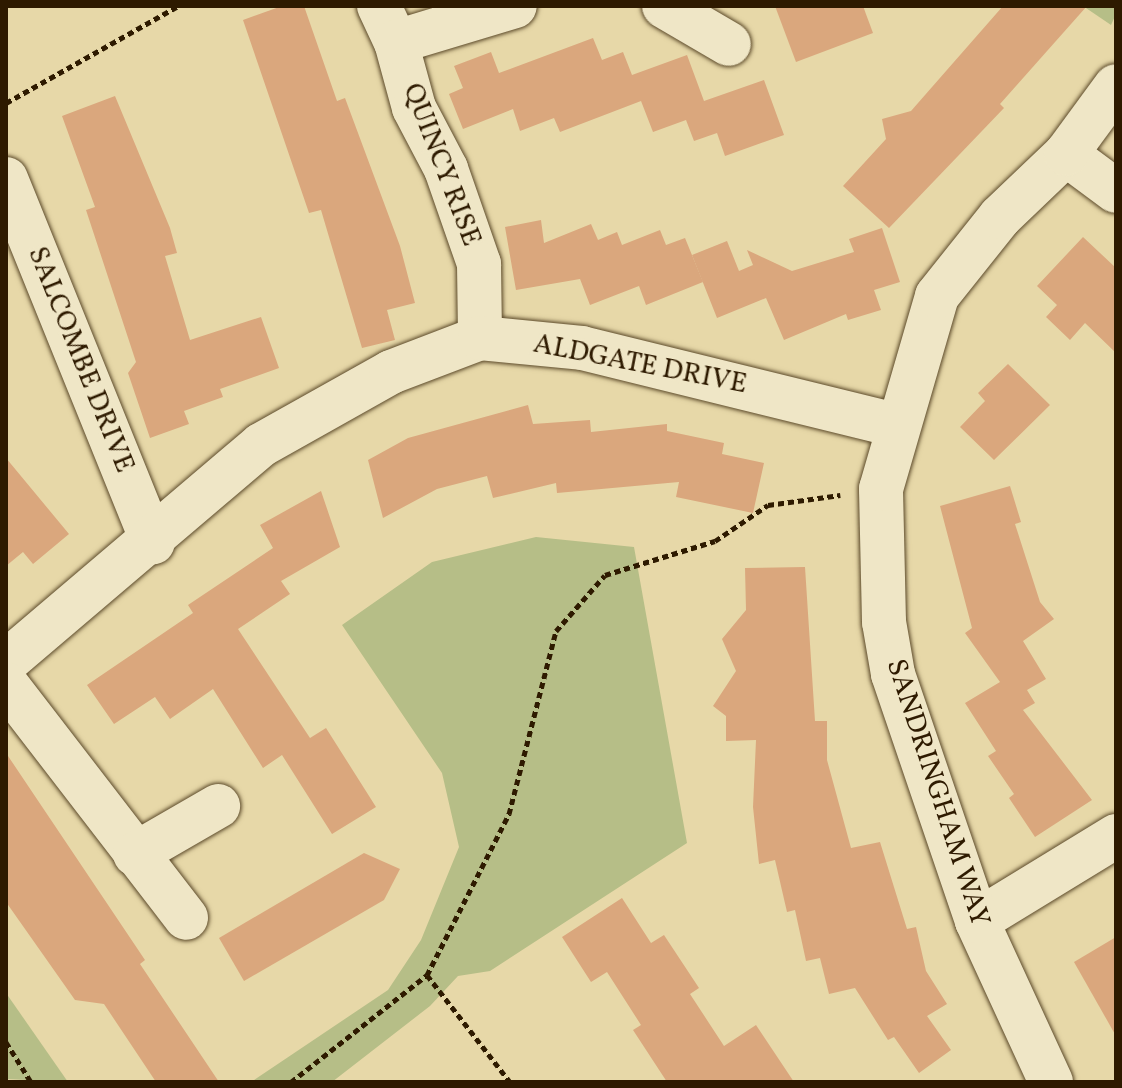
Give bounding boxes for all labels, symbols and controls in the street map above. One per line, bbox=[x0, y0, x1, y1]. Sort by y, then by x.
street label: QUINCY RISE bbox=[394, 79, 488, 251]
street label: SALCOMBE DRIVE bbox=[19, 242, 141, 478]
street label: ALDGATE DRIVE bbox=[530, 328, 750, 402]
street label: SANDRINGHAM WAY bbox=[878, 655, 996, 931]

